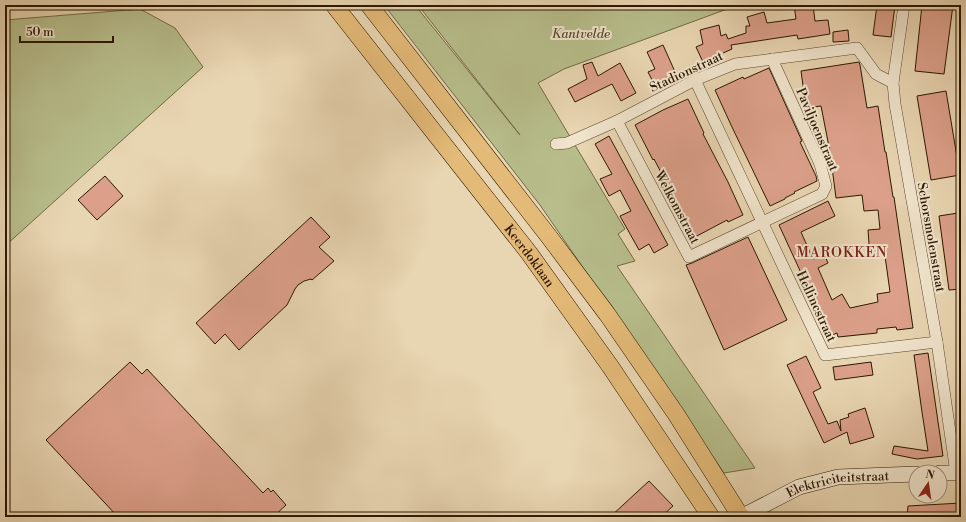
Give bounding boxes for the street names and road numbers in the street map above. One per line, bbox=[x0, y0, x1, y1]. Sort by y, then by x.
street label: Stadionstraat bbox=[647, 48, 726, 96]
street label: Paviljoenstraat bbox=[792, 85, 842, 174]
street label: Welkomstraat bbox=[651, 167, 703, 247]
street label: Schorsmolenstraat bbox=[914, 181, 949, 294]
street label: Keerdoklaan bbox=[500, 221, 558, 291]
street label: Hellincstraat bbox=[793, 268, 840, 345]
street label: Elektriciteitstraat bbox=[783, 468, 890, 501]

